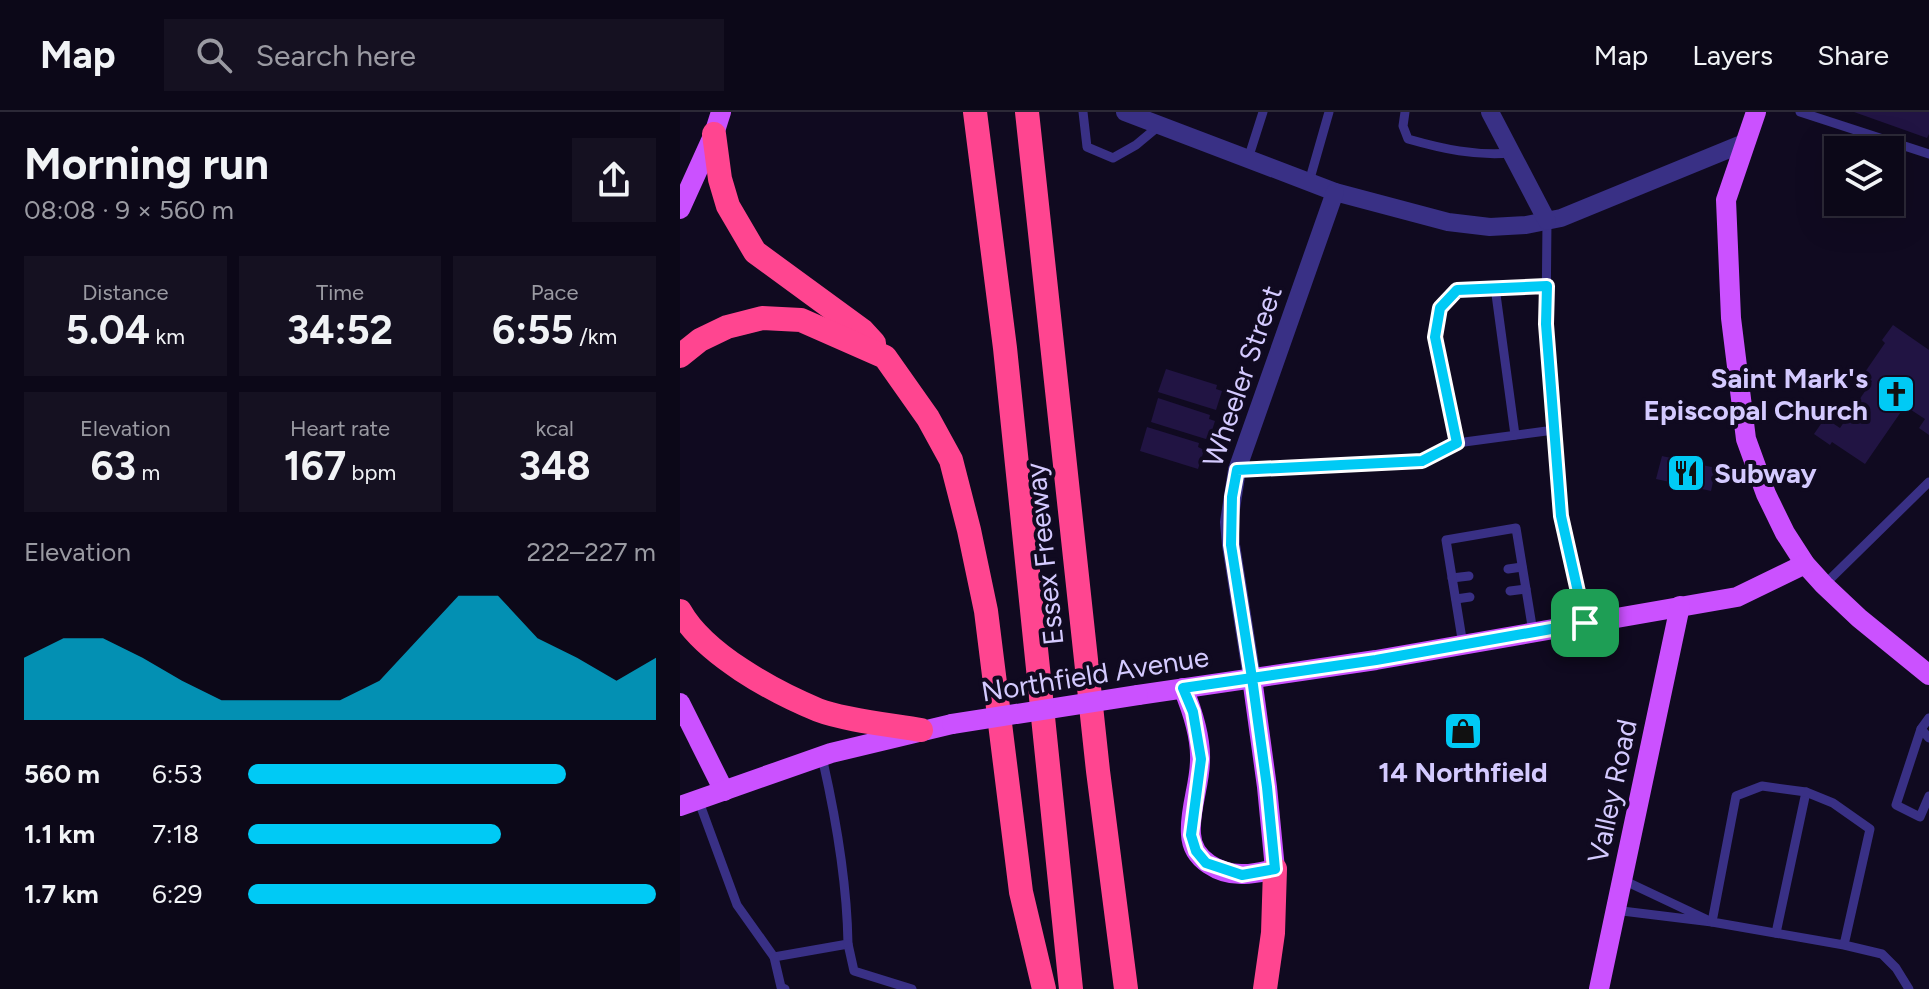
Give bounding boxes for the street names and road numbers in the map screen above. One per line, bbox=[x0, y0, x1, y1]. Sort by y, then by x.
street label: Wheeler Street bbox=[1195, 281, 1289, 471]
street label: Essex Freeway bbox=[1017, 461, 1070, 647]
street label: Northfield Avenue bbox=[979, 639, 1211, 709]
street label: Valley Road bbox=[1580, 716, 1644, 866]

